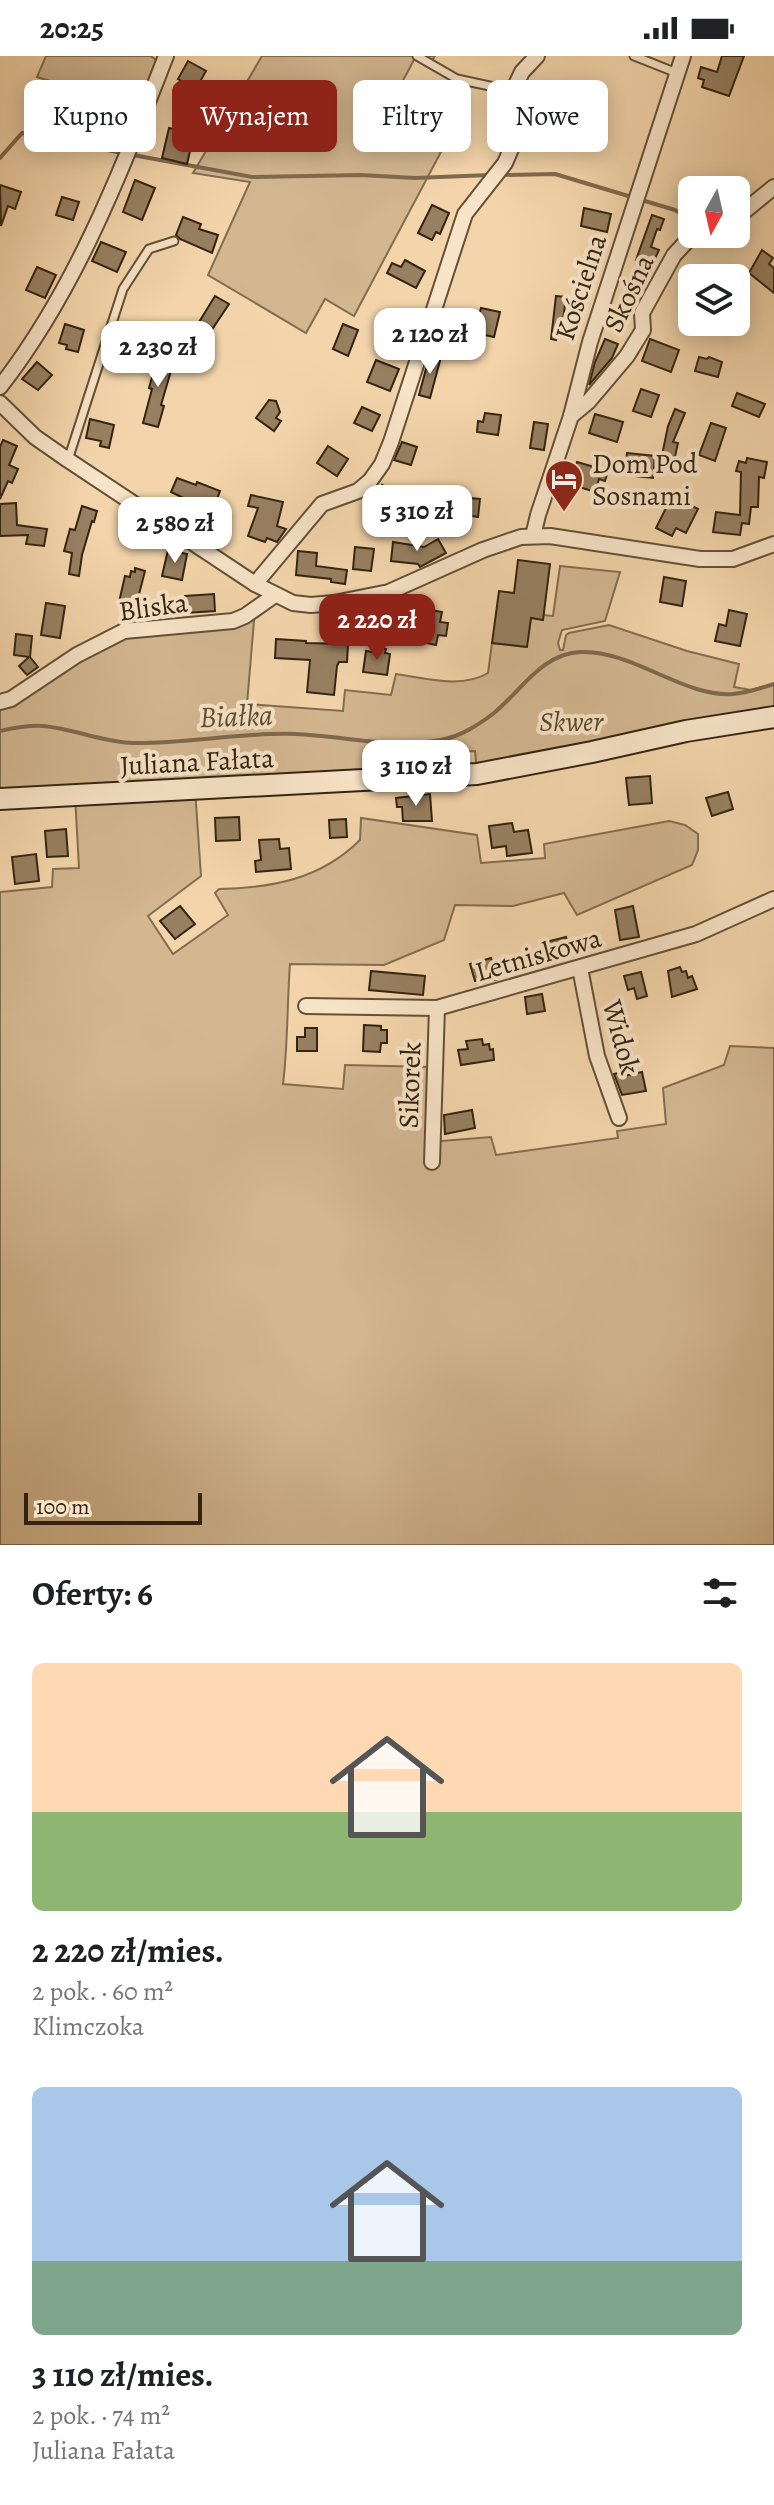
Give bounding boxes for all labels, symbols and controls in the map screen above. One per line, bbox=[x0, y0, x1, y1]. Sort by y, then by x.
text: 20:25 bbox=[40, 8, 104, 48]
chip: Kupno bbox=[24, 80, 156, 152]
chip: Wynajem bbox=[172, 80, 337, 152]
chip: Filtry bbox=[353, 80, 471, 152]
chip: Nowe bbox=[487, 80, 608, 152]
north arrow bbox=[678, 176, 750, 248]
map controls bbox=[678, 176, 750, 336]
street label: Kościelna bbox=[546, 229, 616, 345]
street label: Skośna bbox=[594, 248, 663, 338]
button: layers bbox=[678, 264, 750, 336]
pin: 2 120 zł bbox=[347, 308, 513, 376]
text: 2 120 zł bbox=[392, 316, 468, 351]
pin: 2 230 zł bbox=[75, 321, 241, 389]
text: 2 230 zł bbox=[119, 329, 197, 364]
place label: Dom Pod Sosnami bbox=[592, 445, 699, 515]
hotel icon: Dom Pod Sosnami bbox=[543, 458, 585, 513]
pin: 5 310 zł bbox=[334, 485, 500, 553]
text: 5 310 zł bbox=[380, 493, 454, 528]
pin: 2 580 zł bbox=[92, 497, 258, 565]
text: 2 580 zł bbox=[136, 505, 214, 540]
street label: Bliska bbox=[116, 583, 190, 631]
pin: 2 220 zł bbox=[294, 594, 460, 662]
text: 2 220 zł bbox=[337, 602, 417, 637]
water label: Białka bbox=[199, 695, 274, 737]
park label: Skwer bbox=[539, 703, 604, 741]
street label: Juliana Fałata bbox=[119, 739, 275, 785]
pin: 3 110 zł bbox=[333, 740, 499, 808]
text: 3 110 zł bbox=[380, 748, 452, 783]
street label: Letniskowa bbox=[471, 919, 606, 991]
street label: Widok bbox=[593, 995, 649, 1079]
street label: Sikorek bbox=[389, 1041, 431, 1129]
scale bar bbox=[24, 1489, 202, 1525]
text: 100 m bbox=[36, 1492, 90, 1522]
text: Oferty: 6 bbox=[32, 1570, 153, 1617]
icon: filters bbox=[698, 1571, 742, 1615]
icon: home bbox=[315, 1715, 459, 1859]
text: 2 220 zł/mies. bbox=[32, 1927, 224, 1974]
text: 2 pok. · 60 m² bbox=[32, 1974, 173, 2009]
text: Klimczoka bbox=[32, 2009, 144, 2044]
icon: home bbox=[315, 2139, 459, 2283]
text: 3 110 zł/mies. bbox=[32, 2351, 214, 2398]
text: 2 pok. · 74 m² bbox=[32, 2398, 170, 2433]
text: Juliana Fałata bbox=[32, 2433, 175, 2468]

